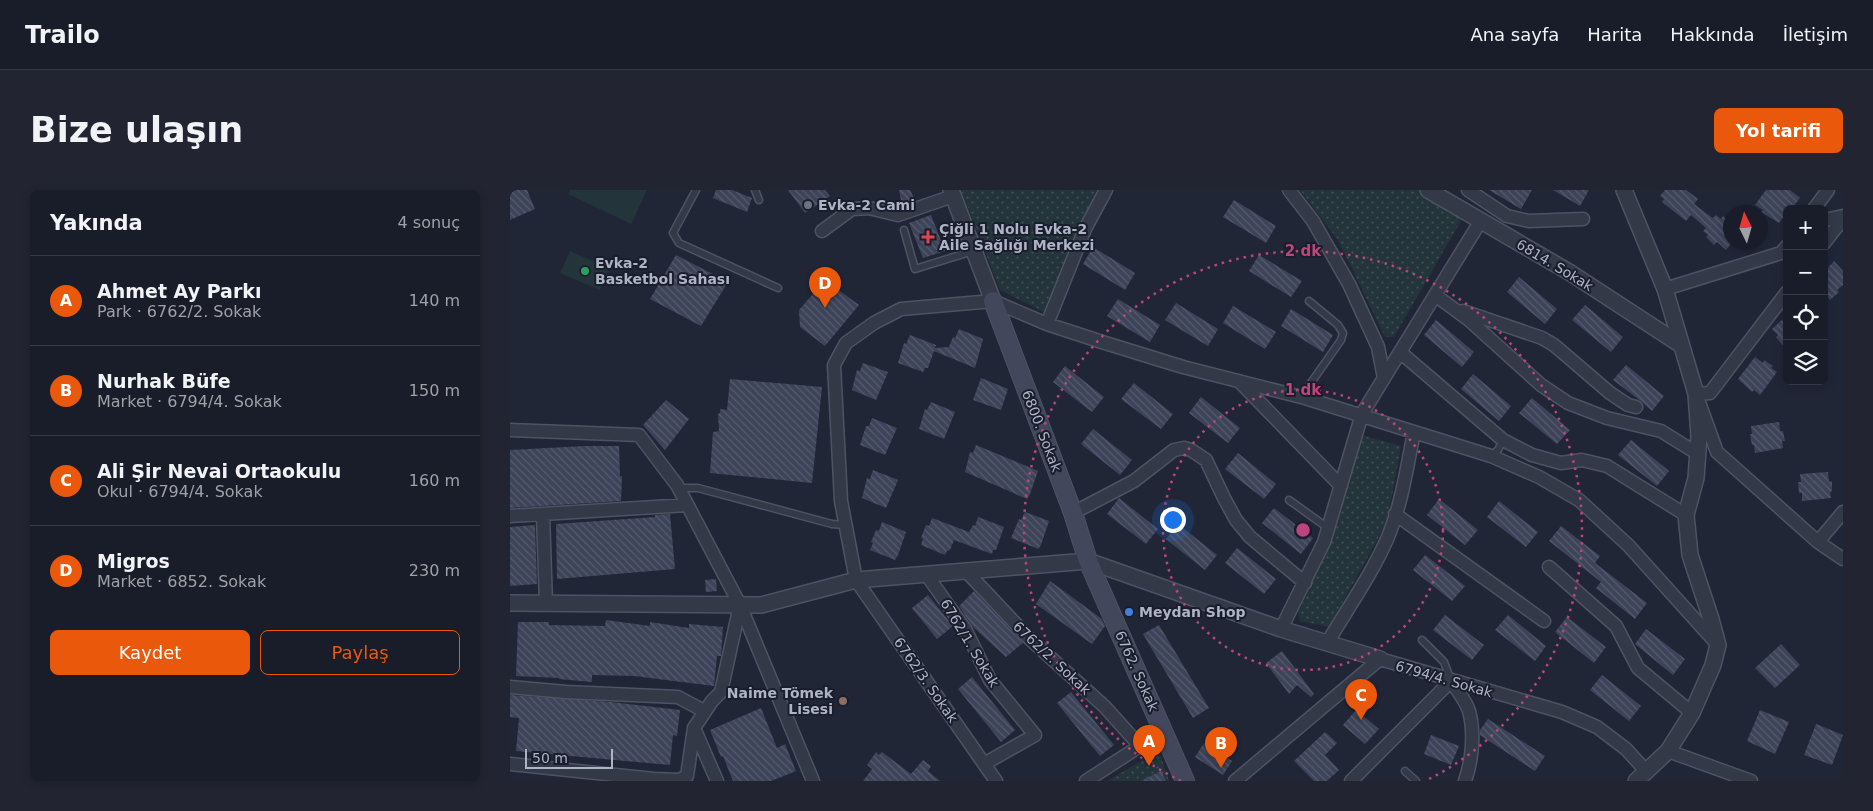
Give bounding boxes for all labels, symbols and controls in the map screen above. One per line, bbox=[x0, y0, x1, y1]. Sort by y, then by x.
text: Trailo bbox=[25, 21, 100, 49]
text: Ana sayfa bbox=[1470, 24, 1559, 45]
text: Harita bbox=[1587, 24, 1642, 45]
text: Hakkında bbox=[1670, 24, 1755, 45]
text: İletişim bbox=[1783, 24, 1848, 45]
button: Yol tarifi bbox=[1714, 108, 1843, 153]
text: Bize ulaşın bbox=[30, 110, 243, 150]
place label: Evka-2 Cami bbox=[818, 197, 915, 213]
marker: Evka-2 Cami bbox=[802, 199, 814, 211]
north arrow bbox=[1723, 205, 1768, 250]
map controls bbox=[1783, 205, 1828, 385]
button: + bbox=[1783, 205, 1828, 250]
text: Yakında bbox=[50, 211, 143, 235]
text: 4 sonuç bbox=[398, 213, 460, 232]
place label: Çiğli 1 Nolu Evka-2 Aile Sağlığı Merkezi bbox=[939, 221, 1094, 253]
marker: Çiğli 1 Nolu Evka-2 Aile Sağlığı Merkezi bbox=[921, 230, 935, 244]
street label: 6814. Sokak bbox=[1514, 236, 1597, 295]
text: 2 dk bbox=[1285, 242, 1322, 260]
button: − bbox=[1783, 250, 1828, 295]
place label: Evka-2 Basketbol Sahası bbox=[595, 255, 730, 287]
marker: Evka-2 Basketbol Sahası bbox=[579, 265, 591, 277]
pin: D bbox=[809, 267, 841, 308]
text: Ahmet Ay Parkı bbox=[97, 280, 261, 302]
text: A bbox=[60, 291, 72, 310]
text: 140 m bbox=[409, 291, 460, 310]
button: locate bbox=[1783, 295, 1828, 340]
text: Park · 6762/2. Sokak bbox=[97, 302, 261, 321]
button: layers bbox=[1783, 340, 1828, 385]
text: Nurhak Büfe bbox=[97, 370, 231, 392]
text: B bbox=[60, 381, 72, 400]
text: 150 m bbox=[409, 381, 460, 400]
text: 1 dk bbox=[1285, 381, 1322, 399]
street label: 6800. Sokak bbox=[1019, 388, 1065, 475]
text: Market · 6794/4. Sokak bbox=[97, 392, 282, 411]
text: Ali Şir Nevai Ortaokulu bbox=[97, 460, 341, 482]
text: C bbox=[60, 471, 72, 490]
text: 160 m bbox=[409, 471, 460, 490]
text: Okul · 6794/4. Sokak bbox=[97, 482, 263, 501]
your location bbox=[1160, 507, 1186, 533]
centre of rings bbox=[1294, 521, 1312, 539]
text: Migros bbox=[97, 550, 170, 572]
text: D bbox=[59, 561, 73, 580]
text: 230 m bbox=[409, 561, 460, 580]
text: Market · 6852. Sokak bbox=[97, 572, 266, 591]
street label: 6762/1. Sokak bbox=[937, 596, 1003, 691]
place label: Meydan Shop bbox=[1139, 604, 1246, 620]
marker: Meydan Shop bbox=[1123, 606, 1135, 618]
street label: 6762/2. Sokak bbox=[1010, 618, 1095, 699]
street label: 6762. Sokak bbox=[1112, 628, 1162, 715]
button: Kaydet bbox=[50, 630, 250, 675]
button: Paylaş bbox=[260, 630, 460, 675]
street label: 6762/3. Sokak bbox=[891, 634, 962, 726]
street label: 6794/4. Sokak bbox=[1394, 658, 1495, 701]
pin: C bbox=[1345, 679, 1377, 720]
place label: Naime Tömek Lisesi bbox=[727, 685, 834, 717]
marker: Naime Tömek Lisesi bbox=[837, 695, 849, 707]
pin: A bbox=[1133, 725, 1165, 766]
pin: B bbox=[1205, 727, 1237, 768]
scale bar bbox=[525, 746, 612, 769]
text: 50 m bbox=[532, 750, 568, 766]

